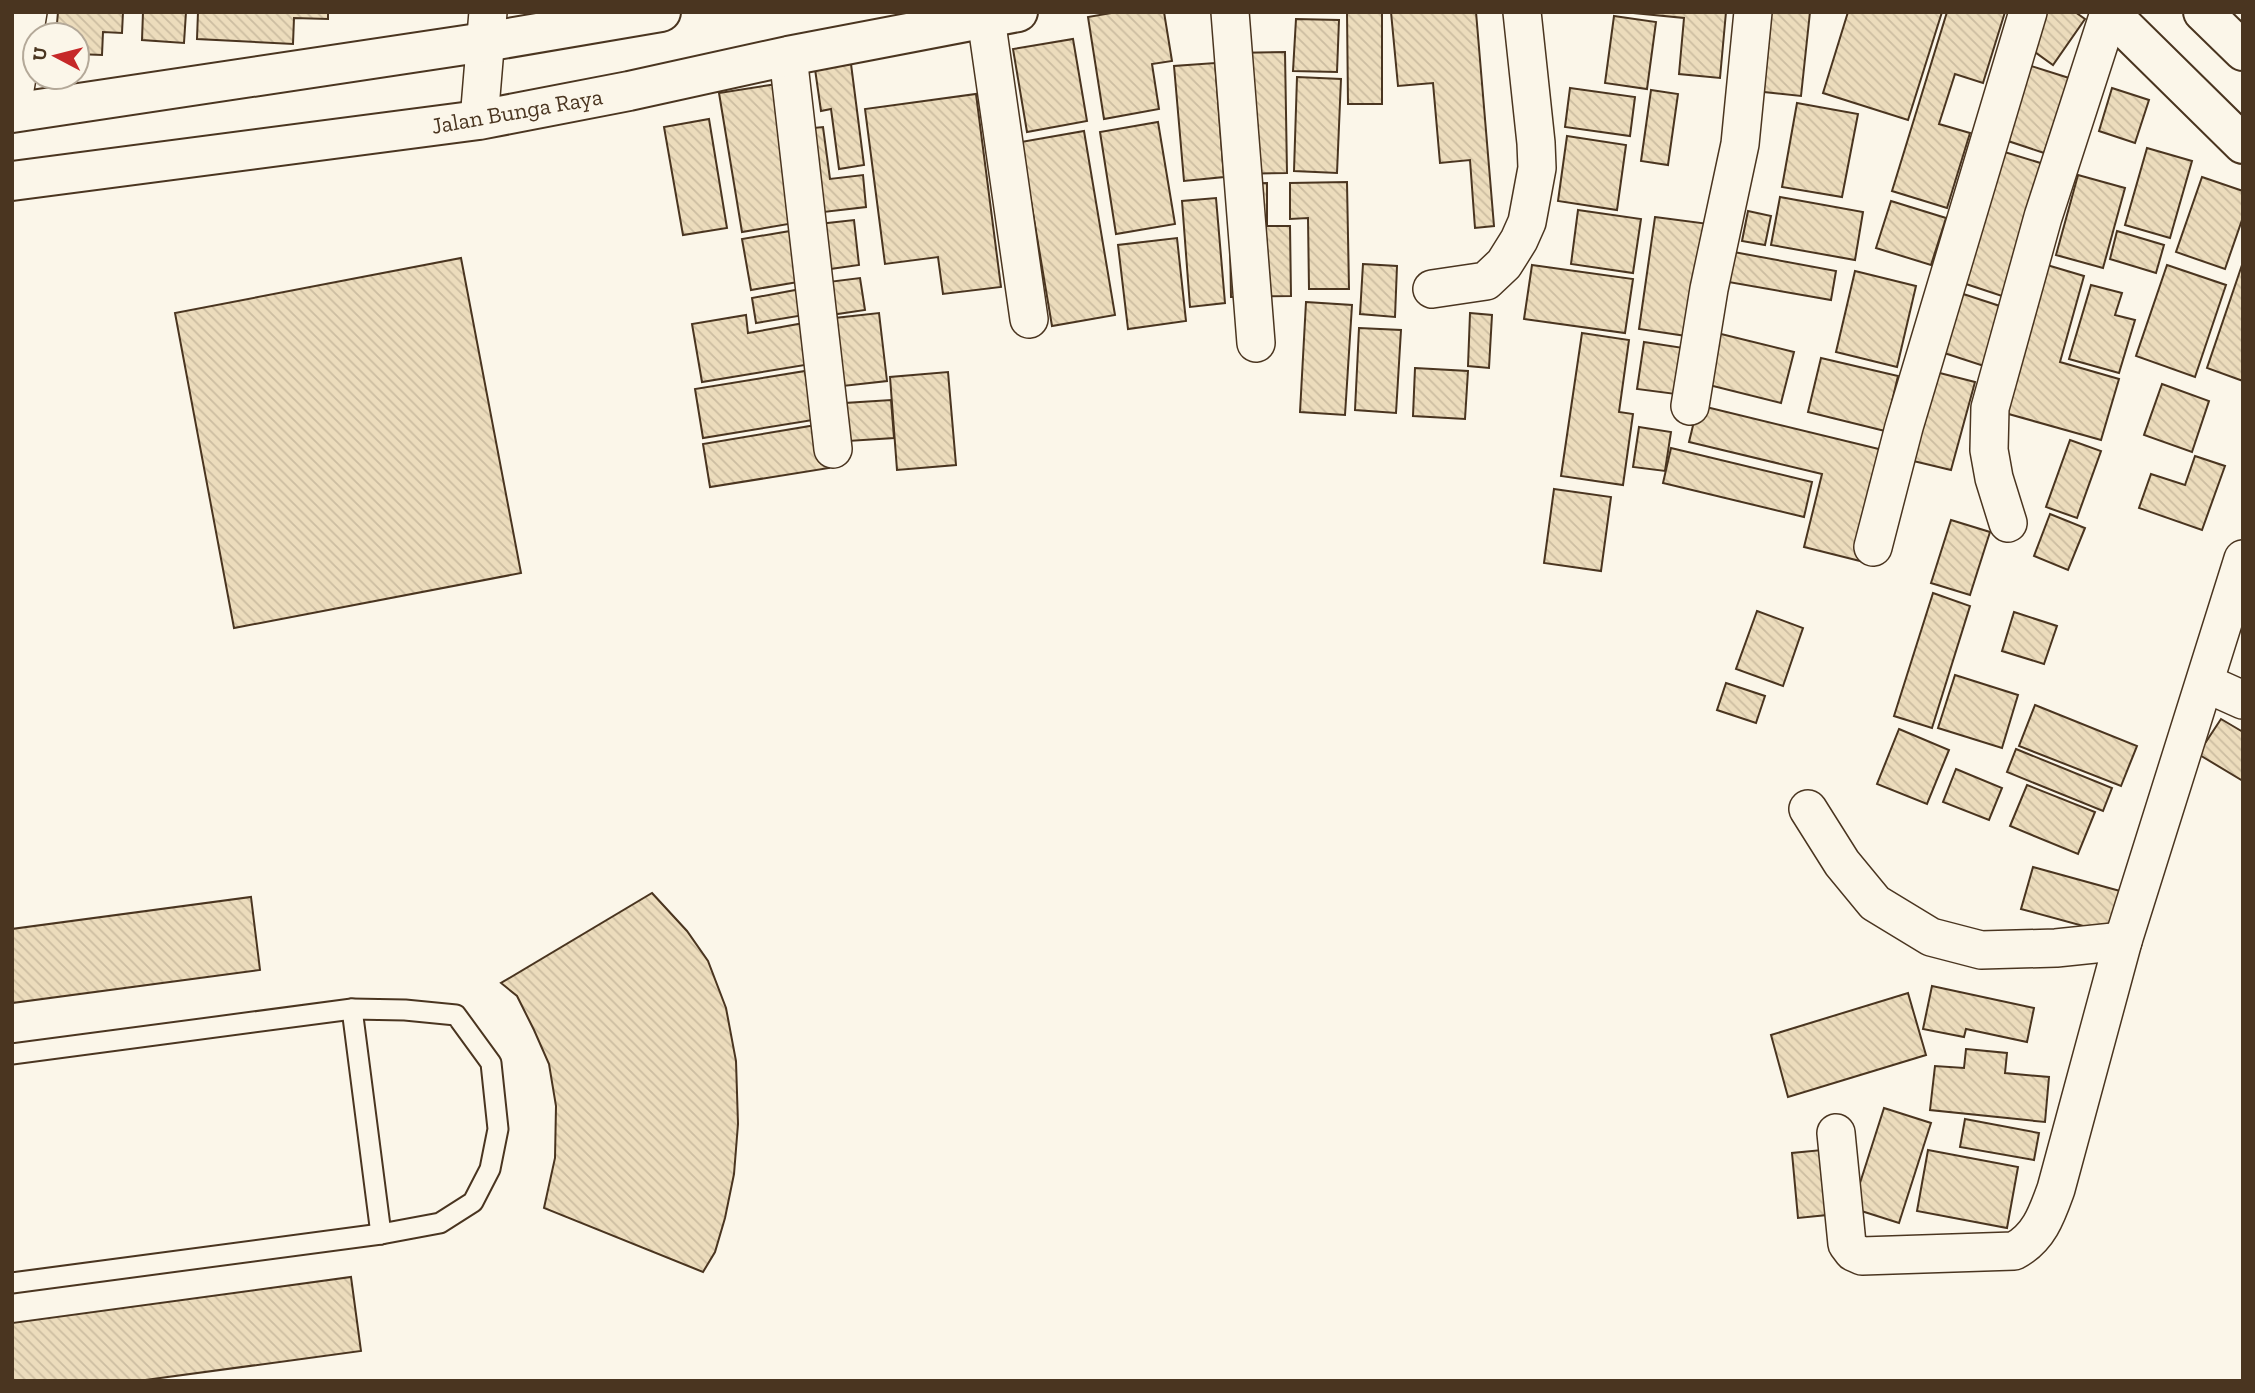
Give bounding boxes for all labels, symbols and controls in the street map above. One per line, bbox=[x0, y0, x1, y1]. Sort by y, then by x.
north arrow bbox=[21, 21, 91, 91]
text: U bbox=[27, 45, 52, 62]
street label: Jalan Bunga Raya bbox=[429, 82, 605, 140]

